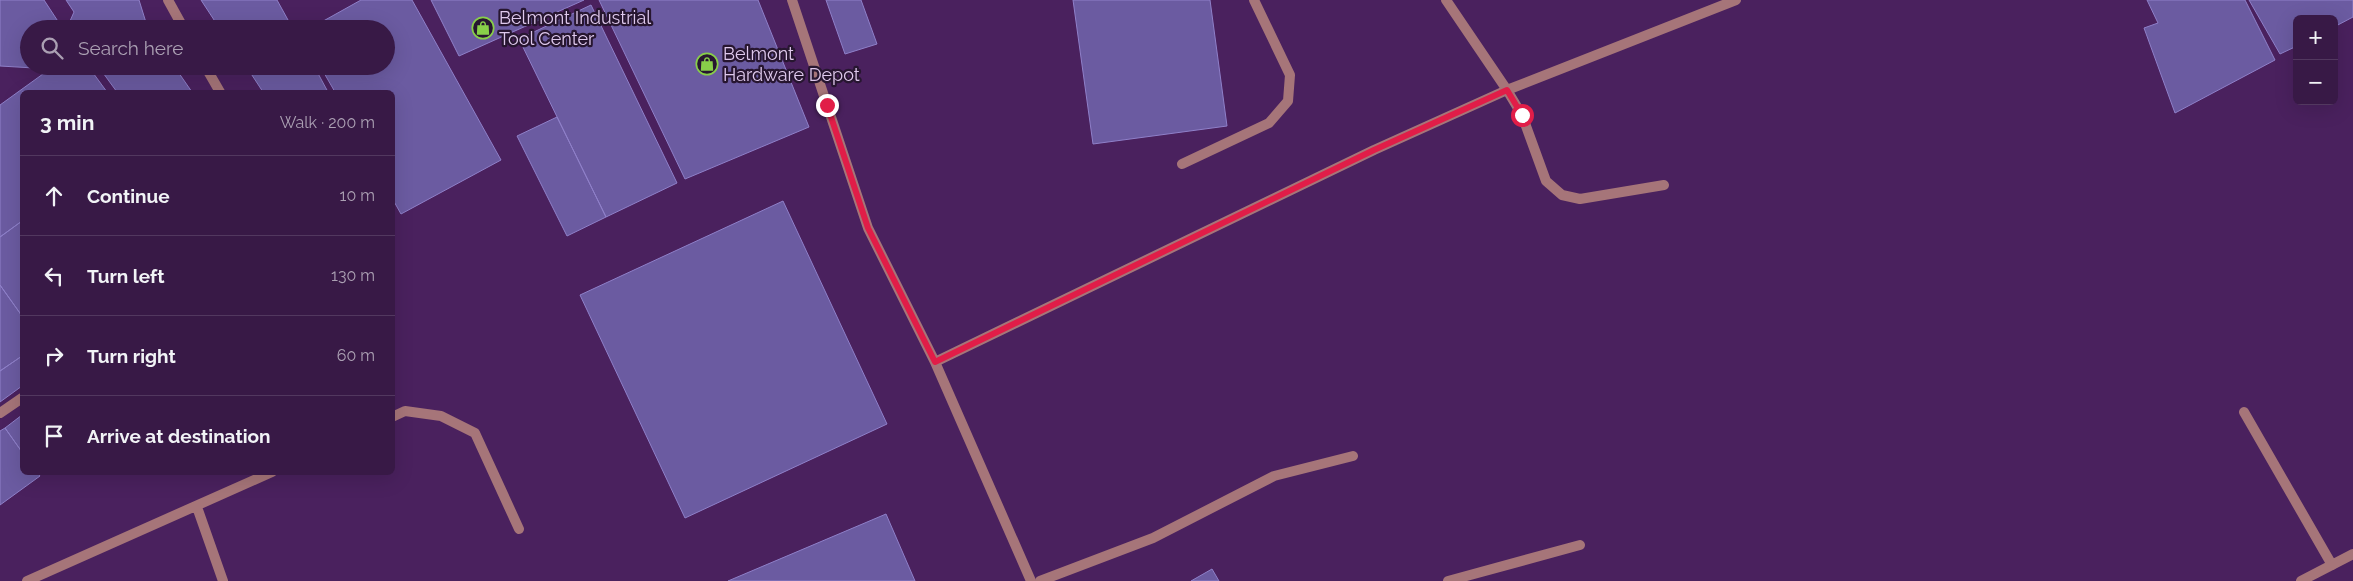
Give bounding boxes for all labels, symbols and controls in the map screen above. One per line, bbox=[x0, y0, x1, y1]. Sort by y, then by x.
place label: Belmont Industrial Tool Center bbox=[499, 7, 651, 49]
map controls bbox=[2293, 15, 2338, 105]
button: + bbox=[2293, 15, 2338, 60]
shop icon: Belmont Industrial Tool Center bbox=[471, 16, 495, 40]
search box bbox=[20, 20, 395, 75]
icon: search bbox=[38, 34, 66, 62]
text: Search here bbox=[78, 37, 184, 59]
place label: Belmont Hardware Depot bbox=[723, 43, 860, 85]
shop icon: Belmont Hardware Depot bbox=[695, 52, 719, 76]
button: − bbox=[2293, 60, 2338, 105]
route end bbox=[816, 94, 839, 117]
route start bbox=[1511, 104, 1534, 127]
text: 3 min bbox=[40, 110, 94, 135]
text: Walk · 200 m bbox=[280, 113, 375, 132]
icon: ahead bbox=[40, 182, 68, 210]
text: Continue bbox=[87, 185, 170, 207]
text: 10 m bbox=[340, 186, 375, 205]
icon: left bbox=[40, 262, 68, 290]
text: Turn left bbox=[87, 265, 164, 287]
text: 130 m bbox=[331, 266, 375, 285]
icon: right bbox=[40, 342, 68, 370]
text: Turn right bbox=[87, 345, 176, 367]
text: 60 m bbox=[337, 346, 375, 365]
icon: arrive bbox=[40, 422, 68, 450]
text: Arrive at destination bbox=[87, 425, 271, 447]

